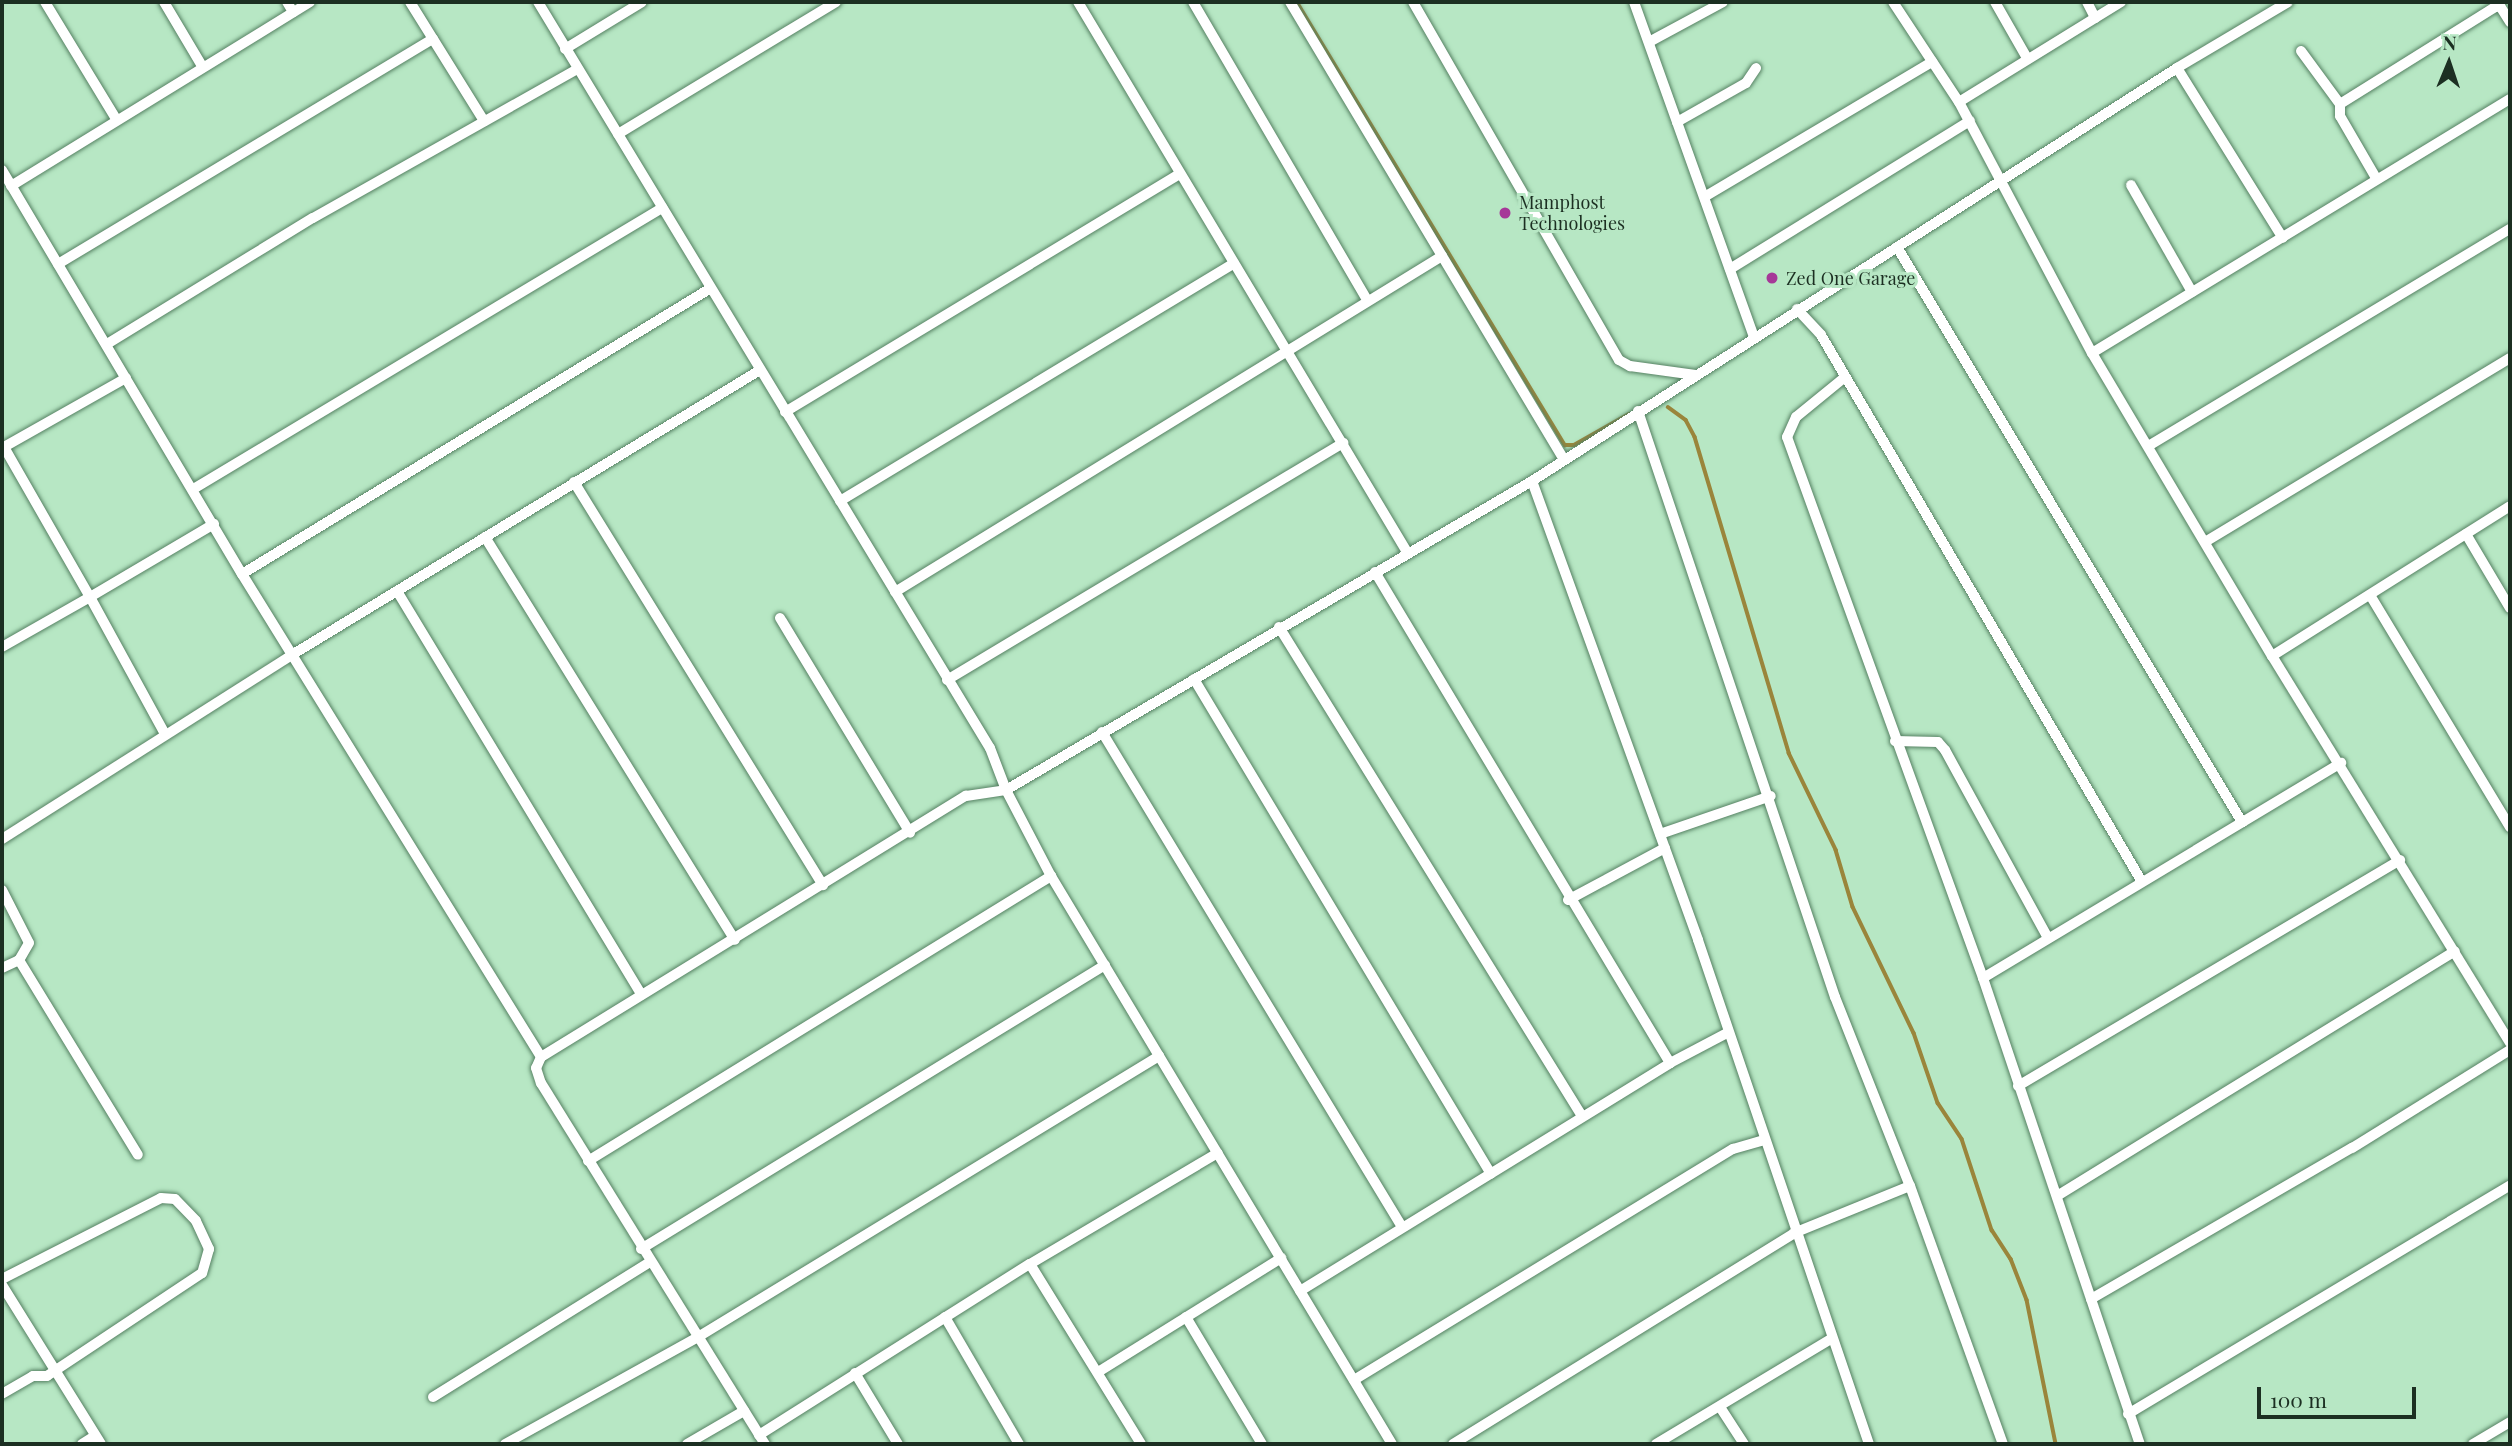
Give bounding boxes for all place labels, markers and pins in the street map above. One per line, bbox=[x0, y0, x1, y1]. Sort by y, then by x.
place label: Mamphost Technologies bbox=[1519, 192, 1625, 234]
marker: Mamphost Technologies bbox=[1497, 205, 1513, 221]
place label: Zed One Garage bbox=[1786, 267, 1915, 289]
marker: Zed One Garage bbox=[1764, 270, 1780, 286]

